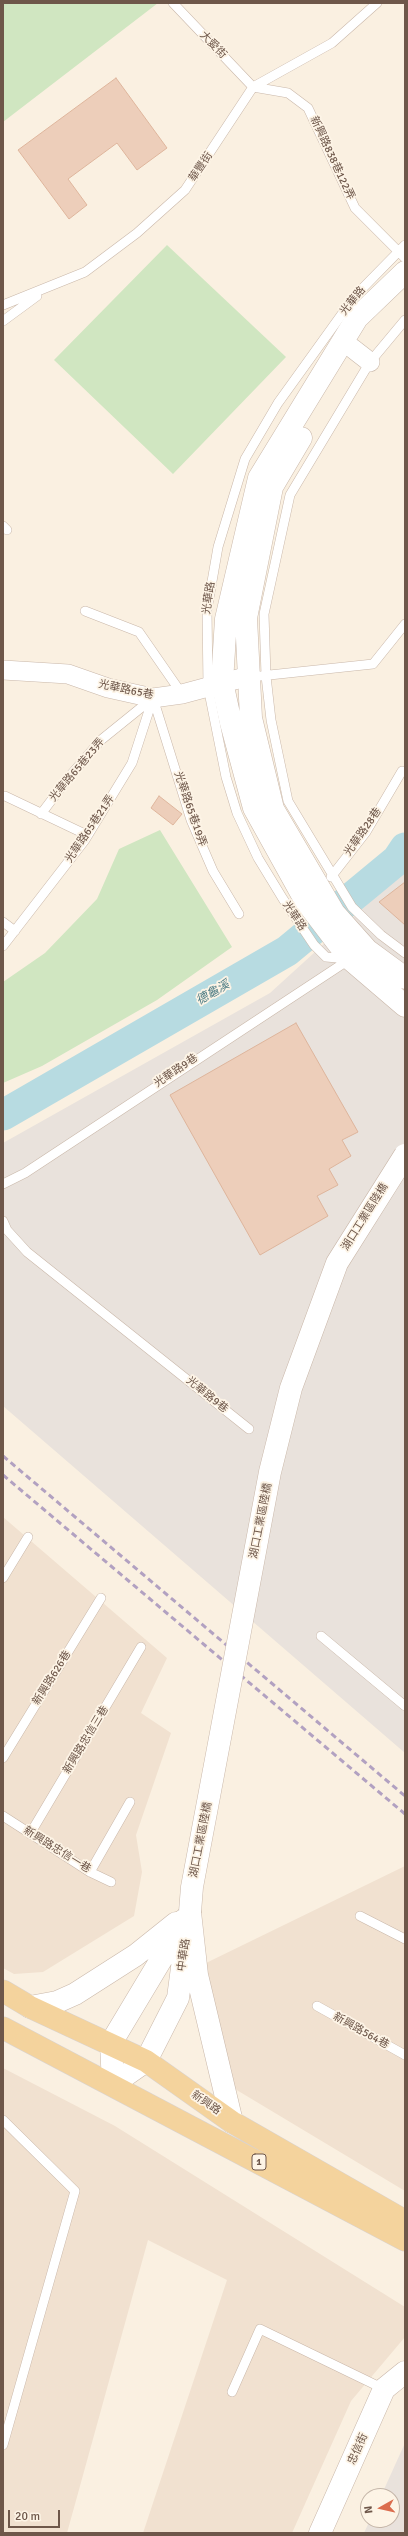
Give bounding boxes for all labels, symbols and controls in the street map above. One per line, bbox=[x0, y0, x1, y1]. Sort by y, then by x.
street label: 大愛街 bbox=[197, 29, 229, 61]
street label: 新興路838巷122弄 bbox=[307, 114, 357, 202]
street label: 華豐街 bbox=[186, 150, 216, 184]
street label: 光華路 bbox=[337, 284, 369, 318]
street label: 光華路 bbox=[200, 581, 218, 615]
street label: 光華路65巷 bbox=[97, 678, 155, 702]
street label: 光華路65巷23弄 bbox=[47, 736, 107, 804]
street label: 光華路65巷19弄 bbox=[171, 770, 209, 848]
street label: 光華路65巷21弄 bbox=[63, 793, 117, 865]
street label: 光華路28巷 bbox=[342, 805, 384, 859]
street label: 光華路 bbox=[279, 899, 309, 933]
water label: 德龜溪 bbox=[194, 978, 232, 1008]
street label: 光華路9巷 bbox=[152, 1052, 200, 1090]
street label: 湖口工業區陸橋 bbox=[339, 1181, 391, 1253]
street label: 光華路9巷 bbox=[183, 1374, 231, 1416]
street label: 湖口工業區陸橋 bbox=[247, 1482, 275, 1560]
street label: 新興路626巷 bbox=[30, 1648, 74, 1708]
street label: 新興路忠信三巷 bbox=[61, 1704, 111, 1776]
street label: 湖口工業區陸橋 bbox=[187, 1801, 215, 1879]
street label: 新興路忠信一巷 bbox=[21, 1824, 93, 1876]
street label: 中華路 bbox=[175, 1938, 193, 1972]
street label: 新興路564巷 bbox=[331, 2010, 391, 2052]
street label: 新興路 bbox=[189, 2088, 223, 2118]
road number: 1 bbox=[252, 2154, 266, 2170]
street label: 忠信街 bbox=[345, 2431, 371, 2467]
north arrow bbox=[360, 2488, 400, 2528]
scale bar bbox=[10, 2502, 62, 2528]
text: N bbox=[362, 2505, 376, 2514]
text: 20 m bbox=[15, 2509, 40, 2524]

